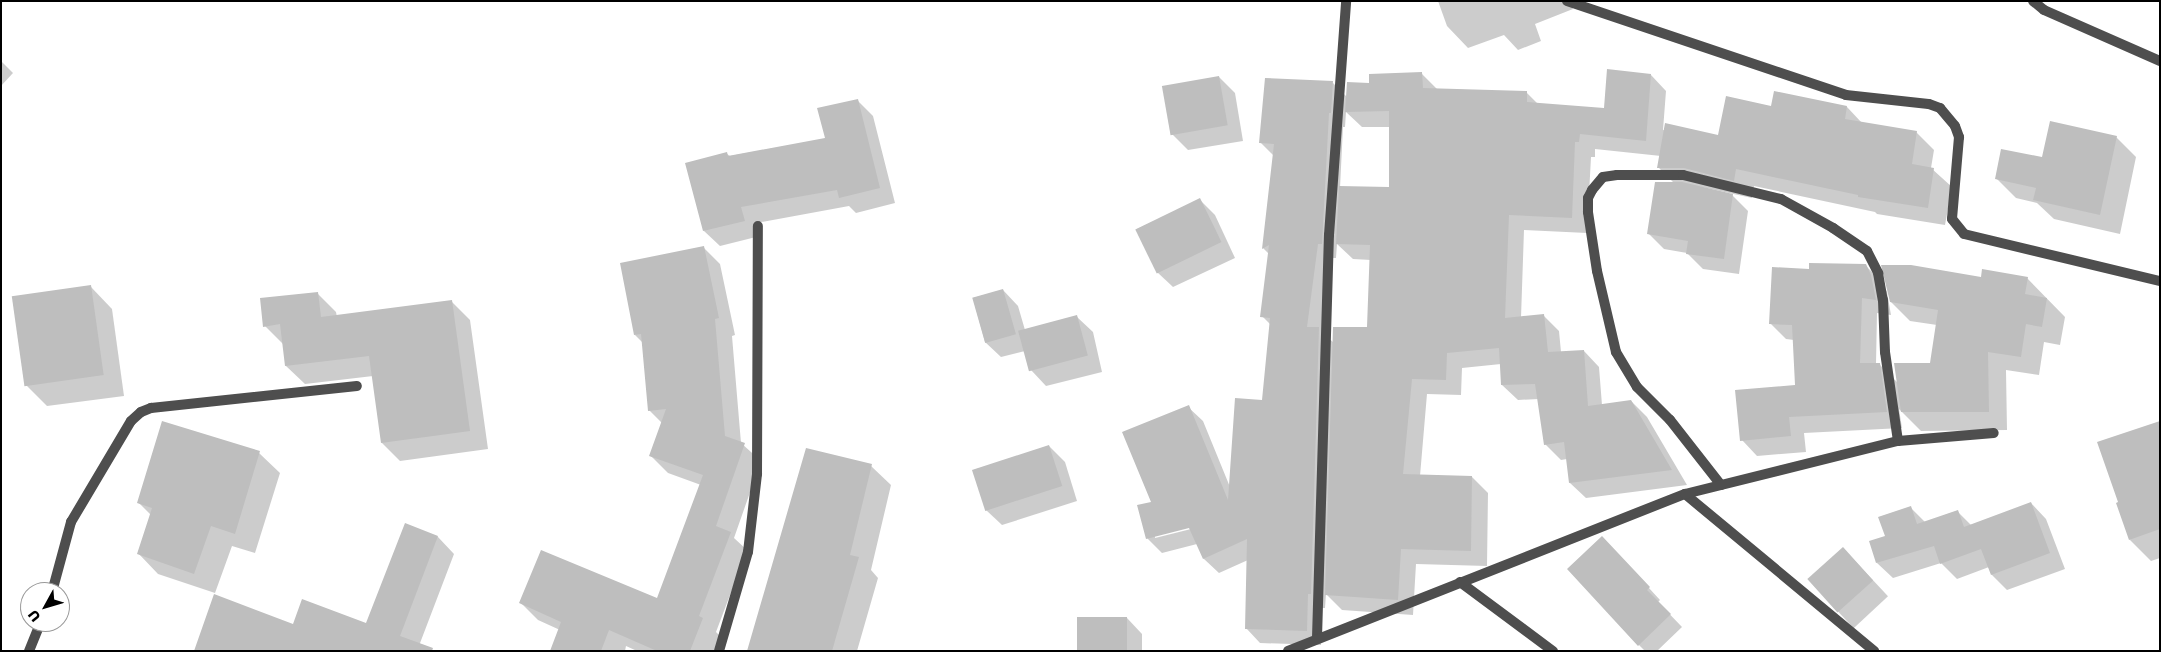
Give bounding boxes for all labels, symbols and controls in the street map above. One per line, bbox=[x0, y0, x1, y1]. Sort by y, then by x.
north arrow bbox=[20, 582, 70, 632]
text: U bbox=[24, 607, 44, 625]

